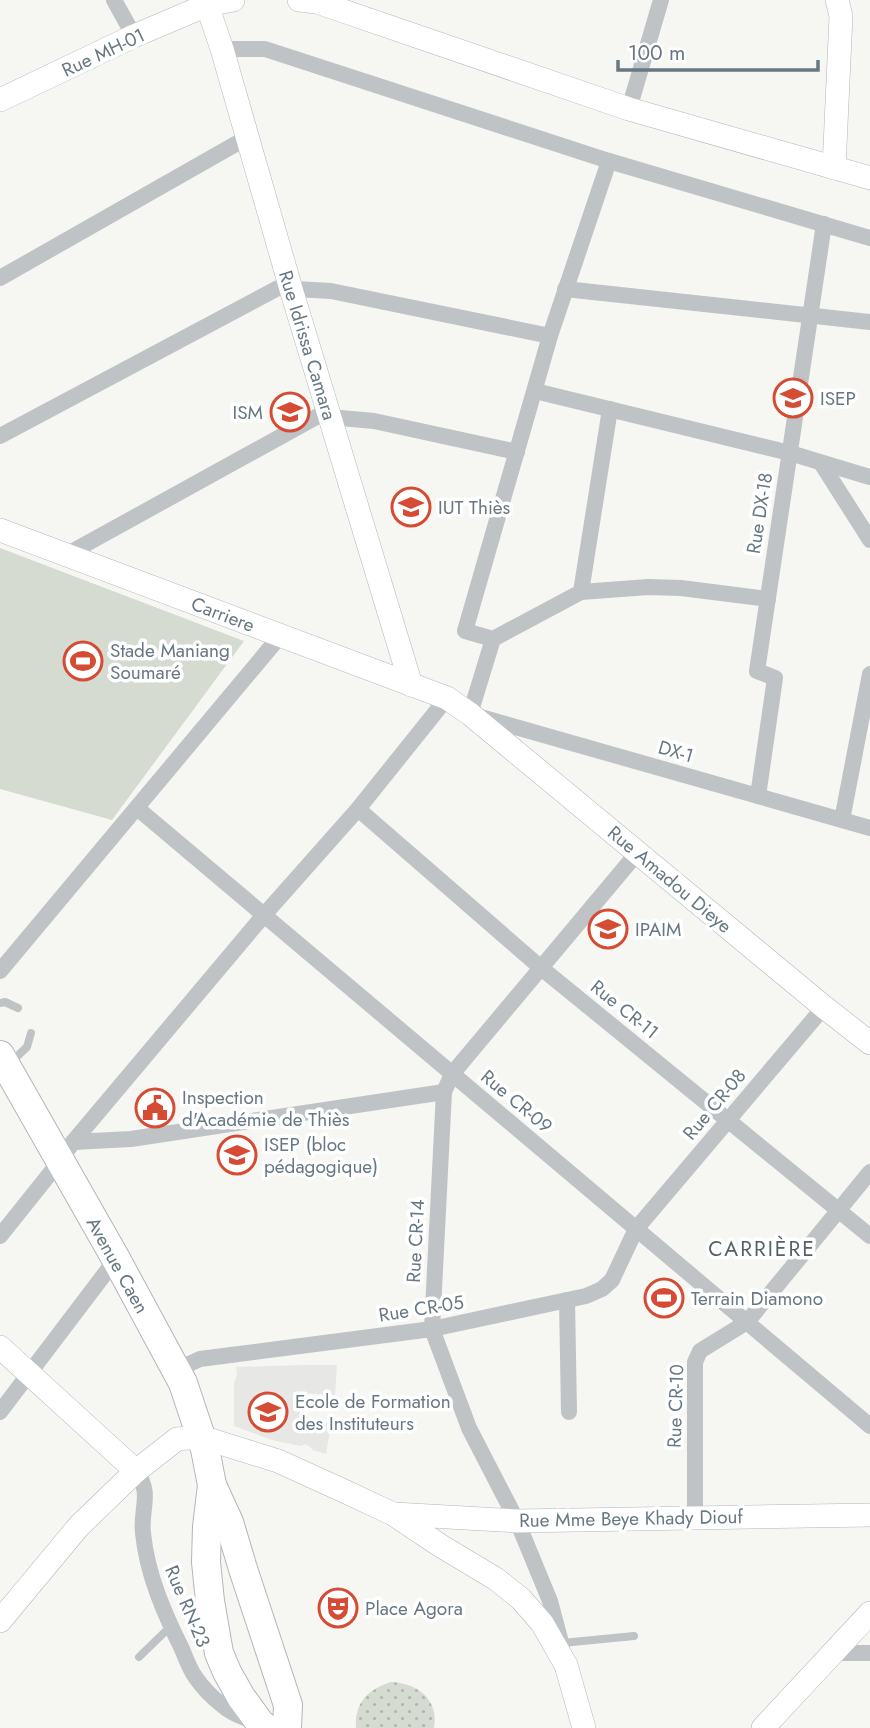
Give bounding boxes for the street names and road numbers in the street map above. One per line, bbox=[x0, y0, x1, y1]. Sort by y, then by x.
street label: Rue MH-01 bbox=[57, 21, 149, 83]
street label: Rue Idrissa Camara bbox=[272, 267, 343, 423]
street label: Rue DX-18 bbox=[740, 471, 779, 556]
street label: Carriere bbox=[187, 590, 259, 639]
street label: DX-1 bbox=[655, 734, 697, 769]
street label: Rue Amadou Dieye bbox=[602, 819, 738, 940]
street label: Rue CR-11 bbox=[585, 973, 665, 1045]
street label: Rue CR-09 bbox=[475, 1063, 558, 1139]
street label: Rue CR-08 bbox=[677, 1063, 752, 1146]
street label: Rue CR-14 bbox=[400, 1199, 431, 1283]
street label: Avenue Caen bbox=[80, 1212, 155, 1318]
street label: Rue CR-05 bbox=[377, 1288, 466, 1329]
street label: Rue CR-10 bbox=[661, 1364, 690, 1448]
street label: Rue Mme Beye Khady Diouf bbox=[519, 1503, 744, 1534]
street label: Rue RN-23 bbox=[158, 1561, 217, 1651]

